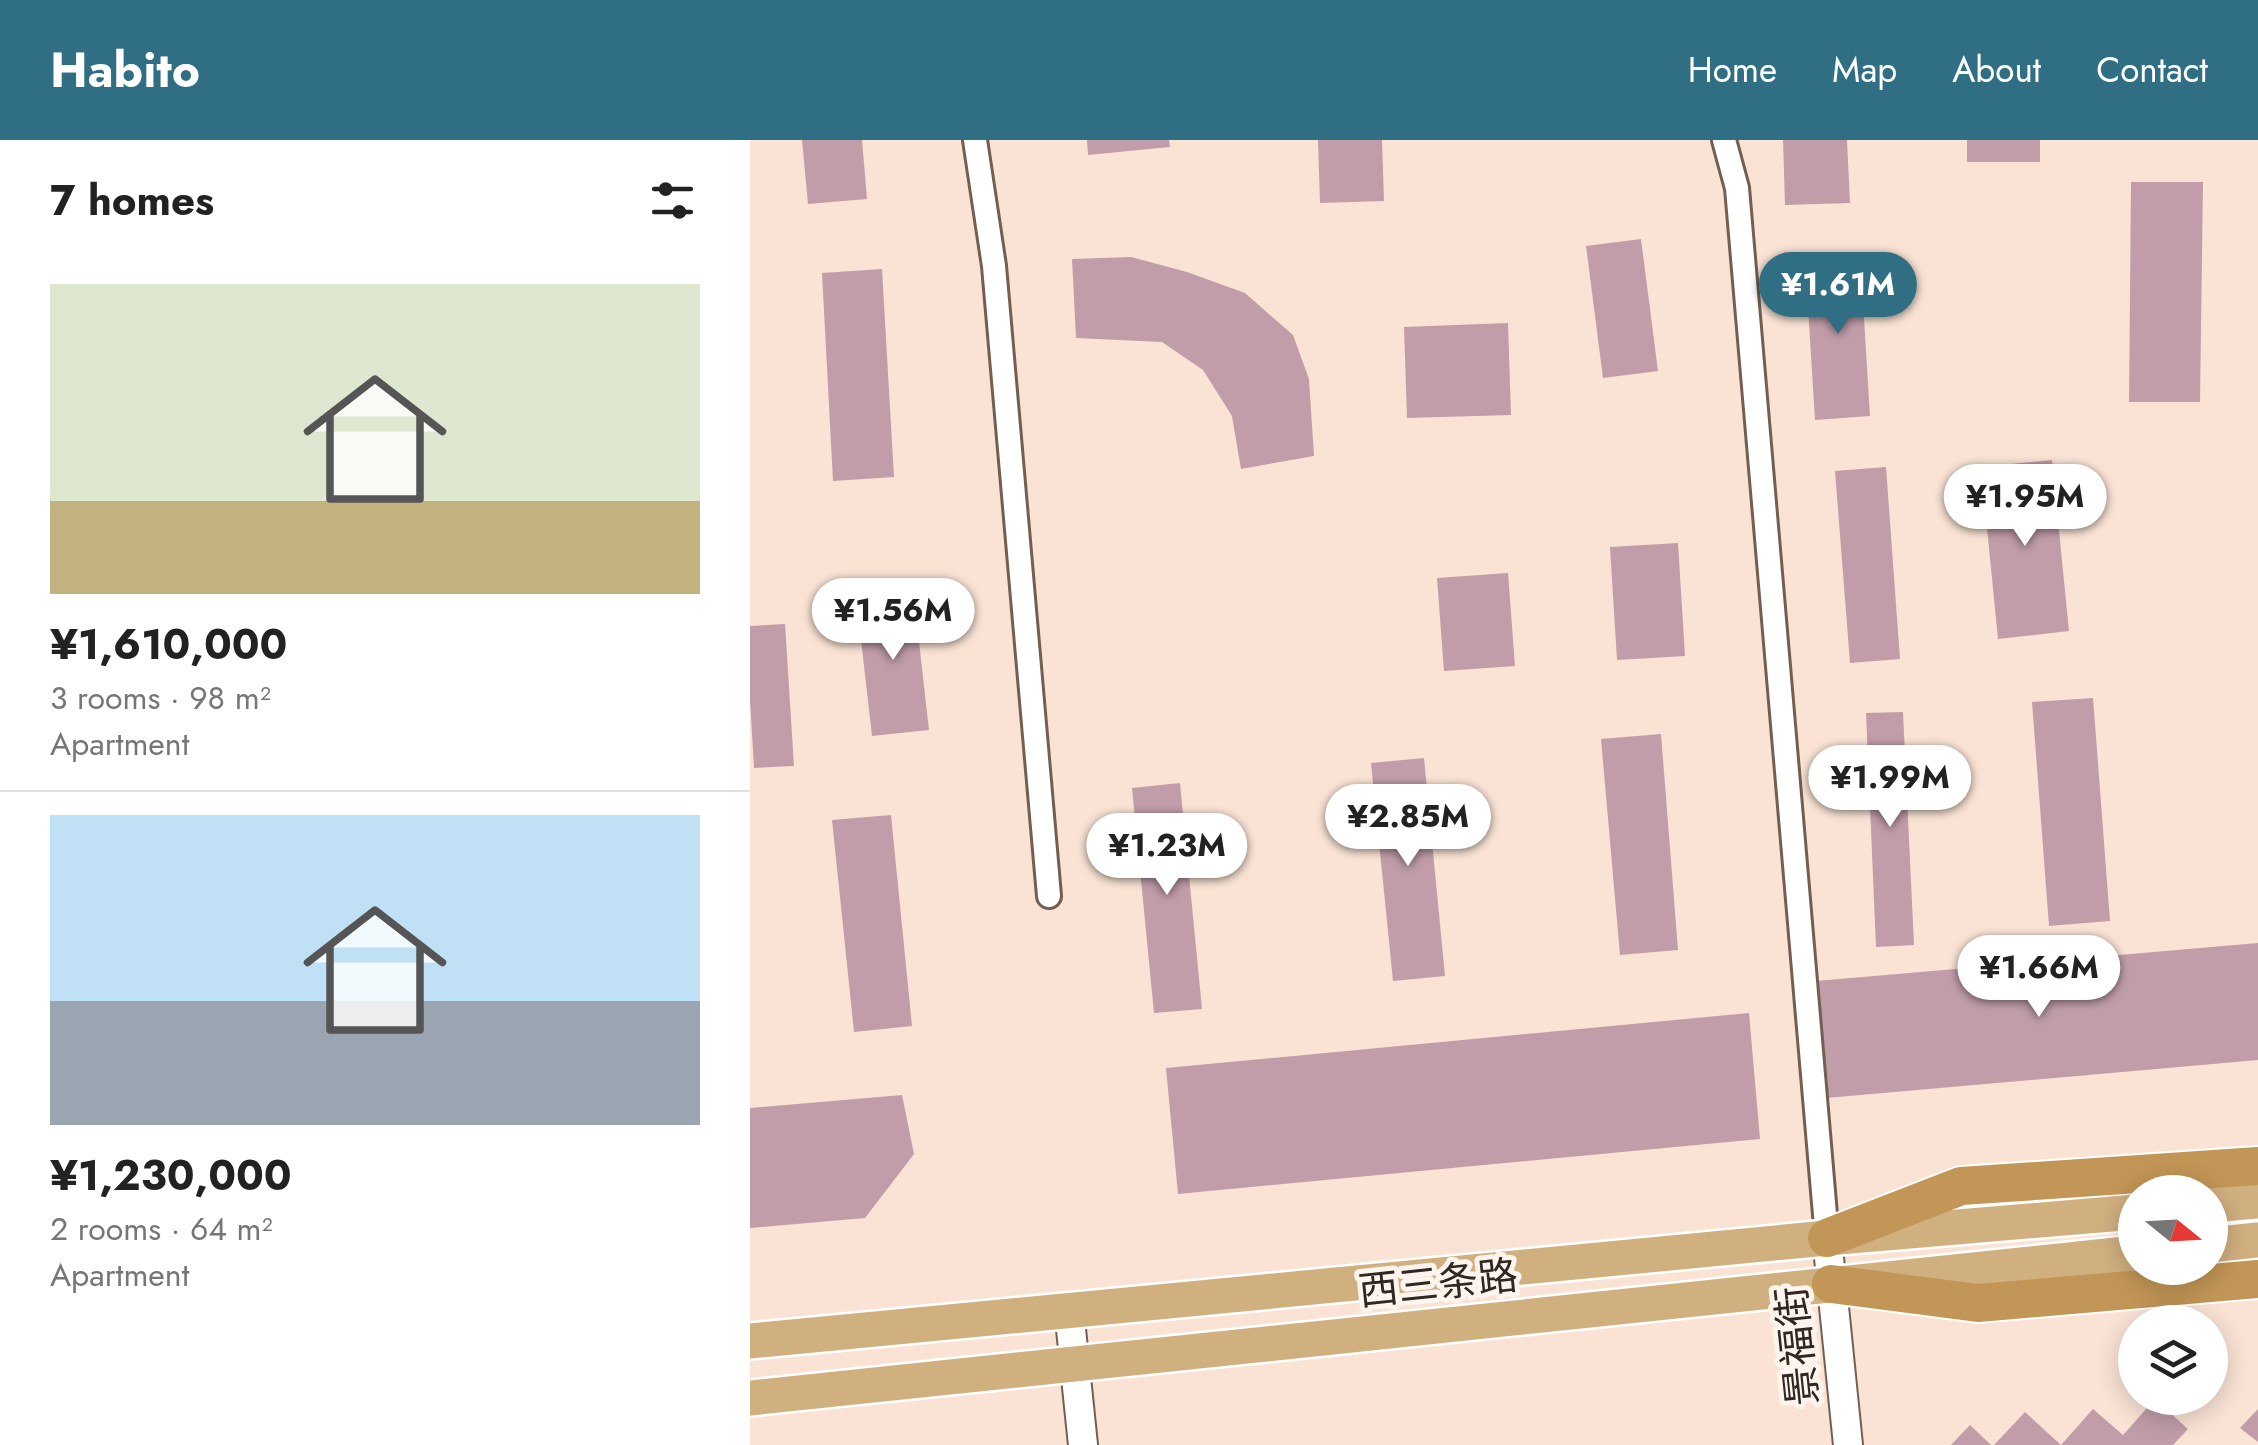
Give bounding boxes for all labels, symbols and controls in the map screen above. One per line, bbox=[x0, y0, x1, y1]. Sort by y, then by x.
text: Habito bbox=[50, 36, 200, 105]
text: Home bbox=[1688, 45, 1777, 95]
text: Map bbox=[1832, 45, 1897, 95]
text: About bbox=[1952, 45, 2041, 95]
text: Contact bbox=[2096, 45, 2208, 95]
text: 7 homes bbox=[50, 170, 214, 231]
icon: filters bbox=[645, 173, 700, 228]
pin: ¥1.61M bbox=[1757, 252, 1919, 337]
text: ¥1.61M bbox=[1781, 261, 1895, 307]
icon: home bbox=[285, 349, 465, 529]
pin: ¥1.95M bbox=[1944, 464, 2106, 549]
text: ¥1.95M bbox=[1966, 473, 2084, 519]
pin: ¥1.56M bbox=[812, 578, 974, 663]
text: ¥1.56M bbox=[834, 587, 952, 633]
text: ¥1,610,000 bbox=[50, 614, 287, 675]
text: 3 rooms · 98 m² bbox=[50, 675, 271, 721]
text: Apartment bbox=[50, 721, 189, 767]
pin: ¥1.99M bbox=[1809, 745, 1971, 830]
text: ¥1.99M bbox=[1830, 754, 1950, 800]
pin: ¥2.85M bbox=[1327, 784, 1489, 869]
text: ¥2.85M bbox=[1347, 793, 1469, 839]
pin: ¥1.23M bbox=[1086, 813, 1248, 898]
text: ¥1.23M bbox=[1108, 822, 1226, 868]
icon: home bbox=[285, 880, 465, 1060]
pin: ¥1.66M bbox=[1958, 935, 2120, 1020]
text: ¥1.66M bbox=[1979, 944, 2099, 990]
text: ¥1,230,000 bbox=[50, 1145, 292, 1206]
north arrow bbox=[2118, 1175, 2228, 1285]
map controls bbox=[2118, 1175, 2228, 1415]
text: 2 rooms · 64 m² bbox=[50, 1206, 273, 1252]
street label: 西三条路 bbox=[1355, 1246, 1521, 1320]
text: Apartment bbox=[50, 1252, 189, 1298]
street label: 景福街 bbox=[1762, 1283, 1832, 1409]
button: layers bbox=[2118, 1305, 2228, 1415]

